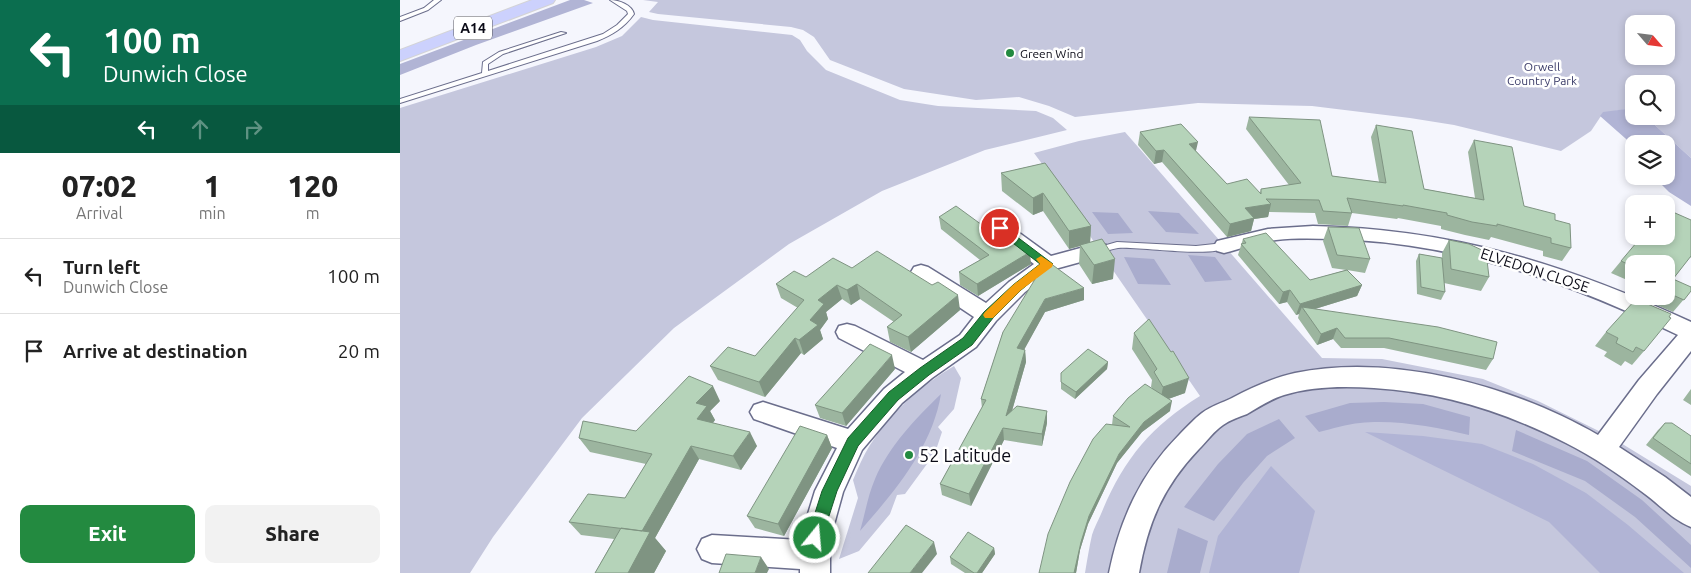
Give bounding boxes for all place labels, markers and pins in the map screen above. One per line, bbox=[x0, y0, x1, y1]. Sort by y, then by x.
marker: Green Wind bbox=[1004, 47, 1016, 59]
place label: Green Wind bbox=[1020, 47, 1083, 60]
pin bbox=[979, 207, 1021, 249]
place label: 52 Latitude bbox=[919, 445, 1011, 465]
marker: 52 Latitude bbox=[903, 449, 915, 461]

